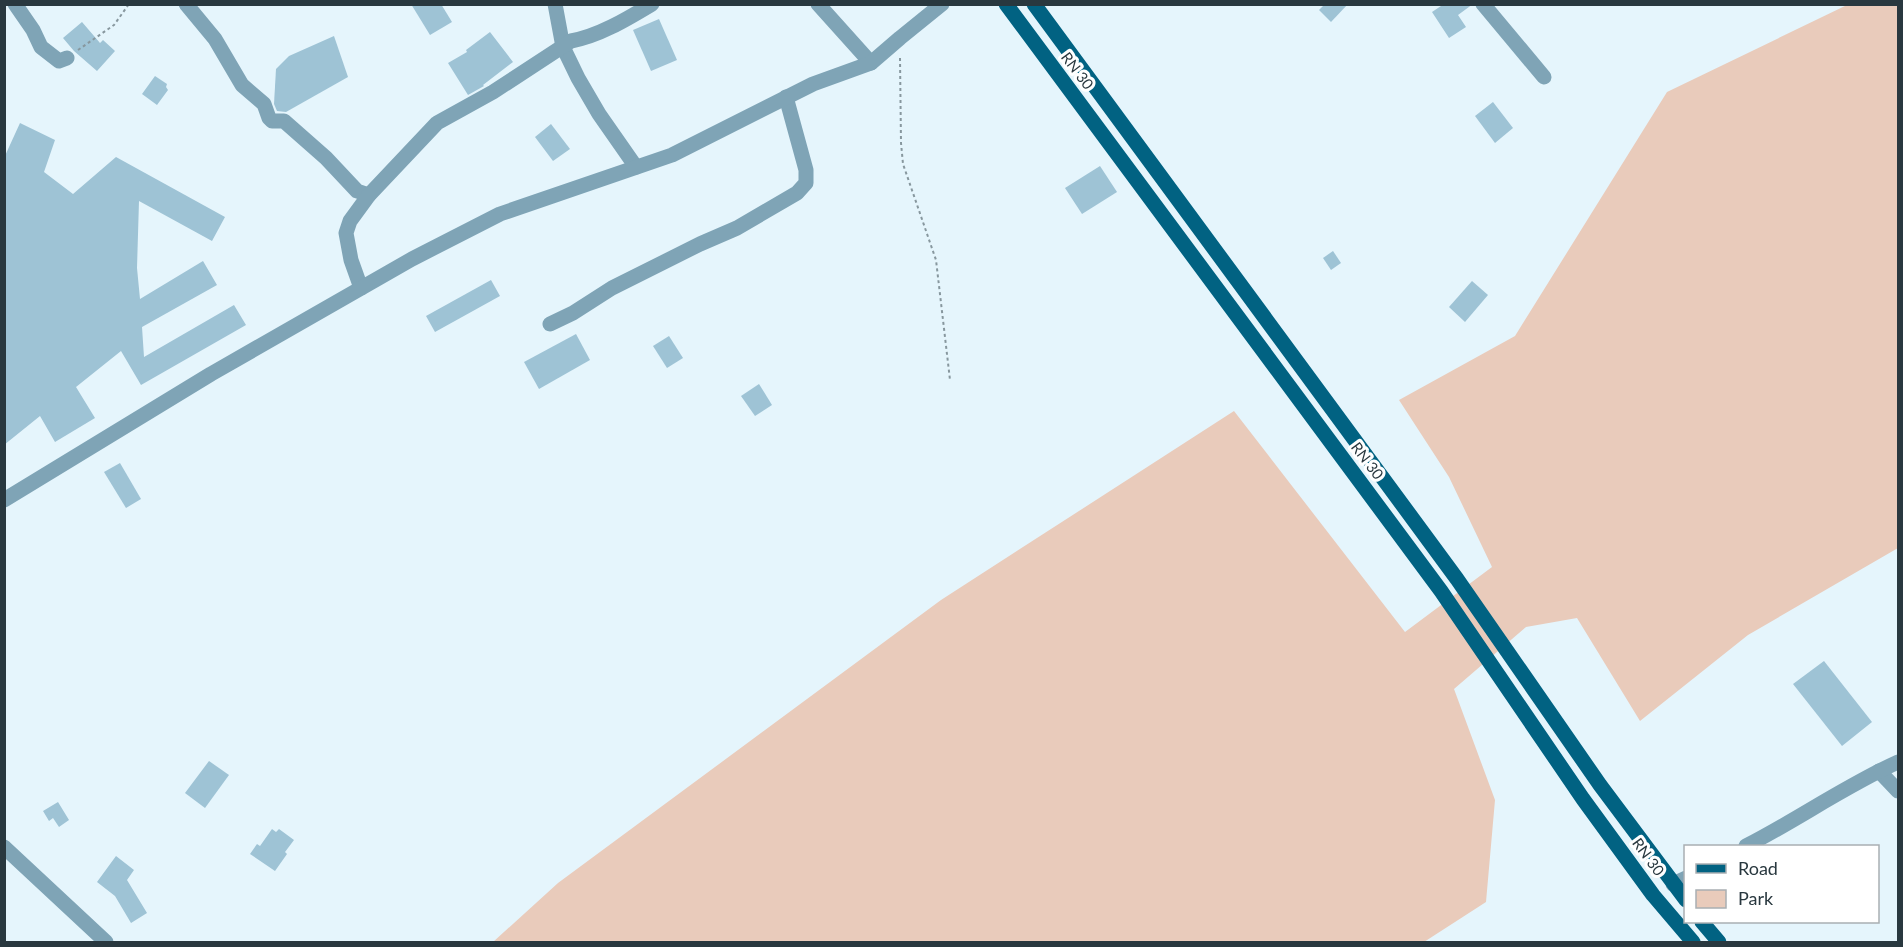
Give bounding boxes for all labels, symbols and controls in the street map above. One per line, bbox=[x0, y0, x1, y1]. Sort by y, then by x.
street label: RN 30 bbox=[1058, 48, 1098, 93]
street label: RN 30 bbox=[1348, 438, 1388, 483]
street label: RN 30 bbox=[1629, 834, 1669, 879]
legend bbox=[1684, 845, 1879, 923]
text: Road bbox=[1738, 857, 1778, 879]
text: Park bbox=[1738, 887, 1774, 909]

